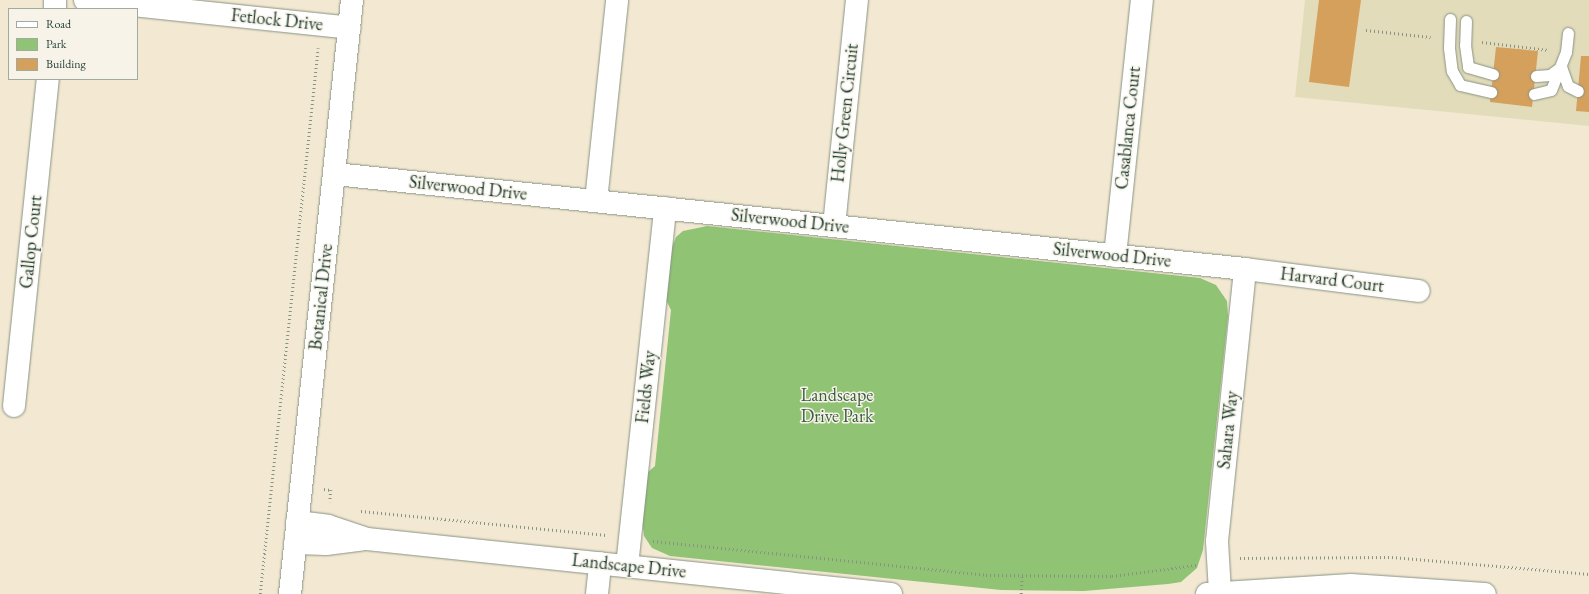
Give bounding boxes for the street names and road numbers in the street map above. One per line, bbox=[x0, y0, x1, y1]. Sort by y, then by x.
street label: Fetlock Drive bbox=[230, 4, 324, 36]
street label: Holly Green Circuit bbox=[827, 42, 863, 184]
street label: Casablanca Court bbox=[1111, 65, 1145, 191]
street label: Silverwood Drive bbox=[408, 171, 528, 205]
street label: Gallop Court bbox=[15, 194, 47, 290]
street label: Silverwood Drive bbox=[730, 204, 850, 238]
street label: Silverwood Drive bbox=[1052, 238, 1172, 272]
street label: Botanical Drive bbox=[305, 243, 337, 351]
street label: Harvard Court bbox=[1279, 263, 1385, 297]
street label: Fields Way bbox=[631, 350, 661, 424]
street label: Sahara Way bbox=[1213, 390, 1243, 470]
street label: Landscape Drive bbox=[571, 549, 687, 583]

